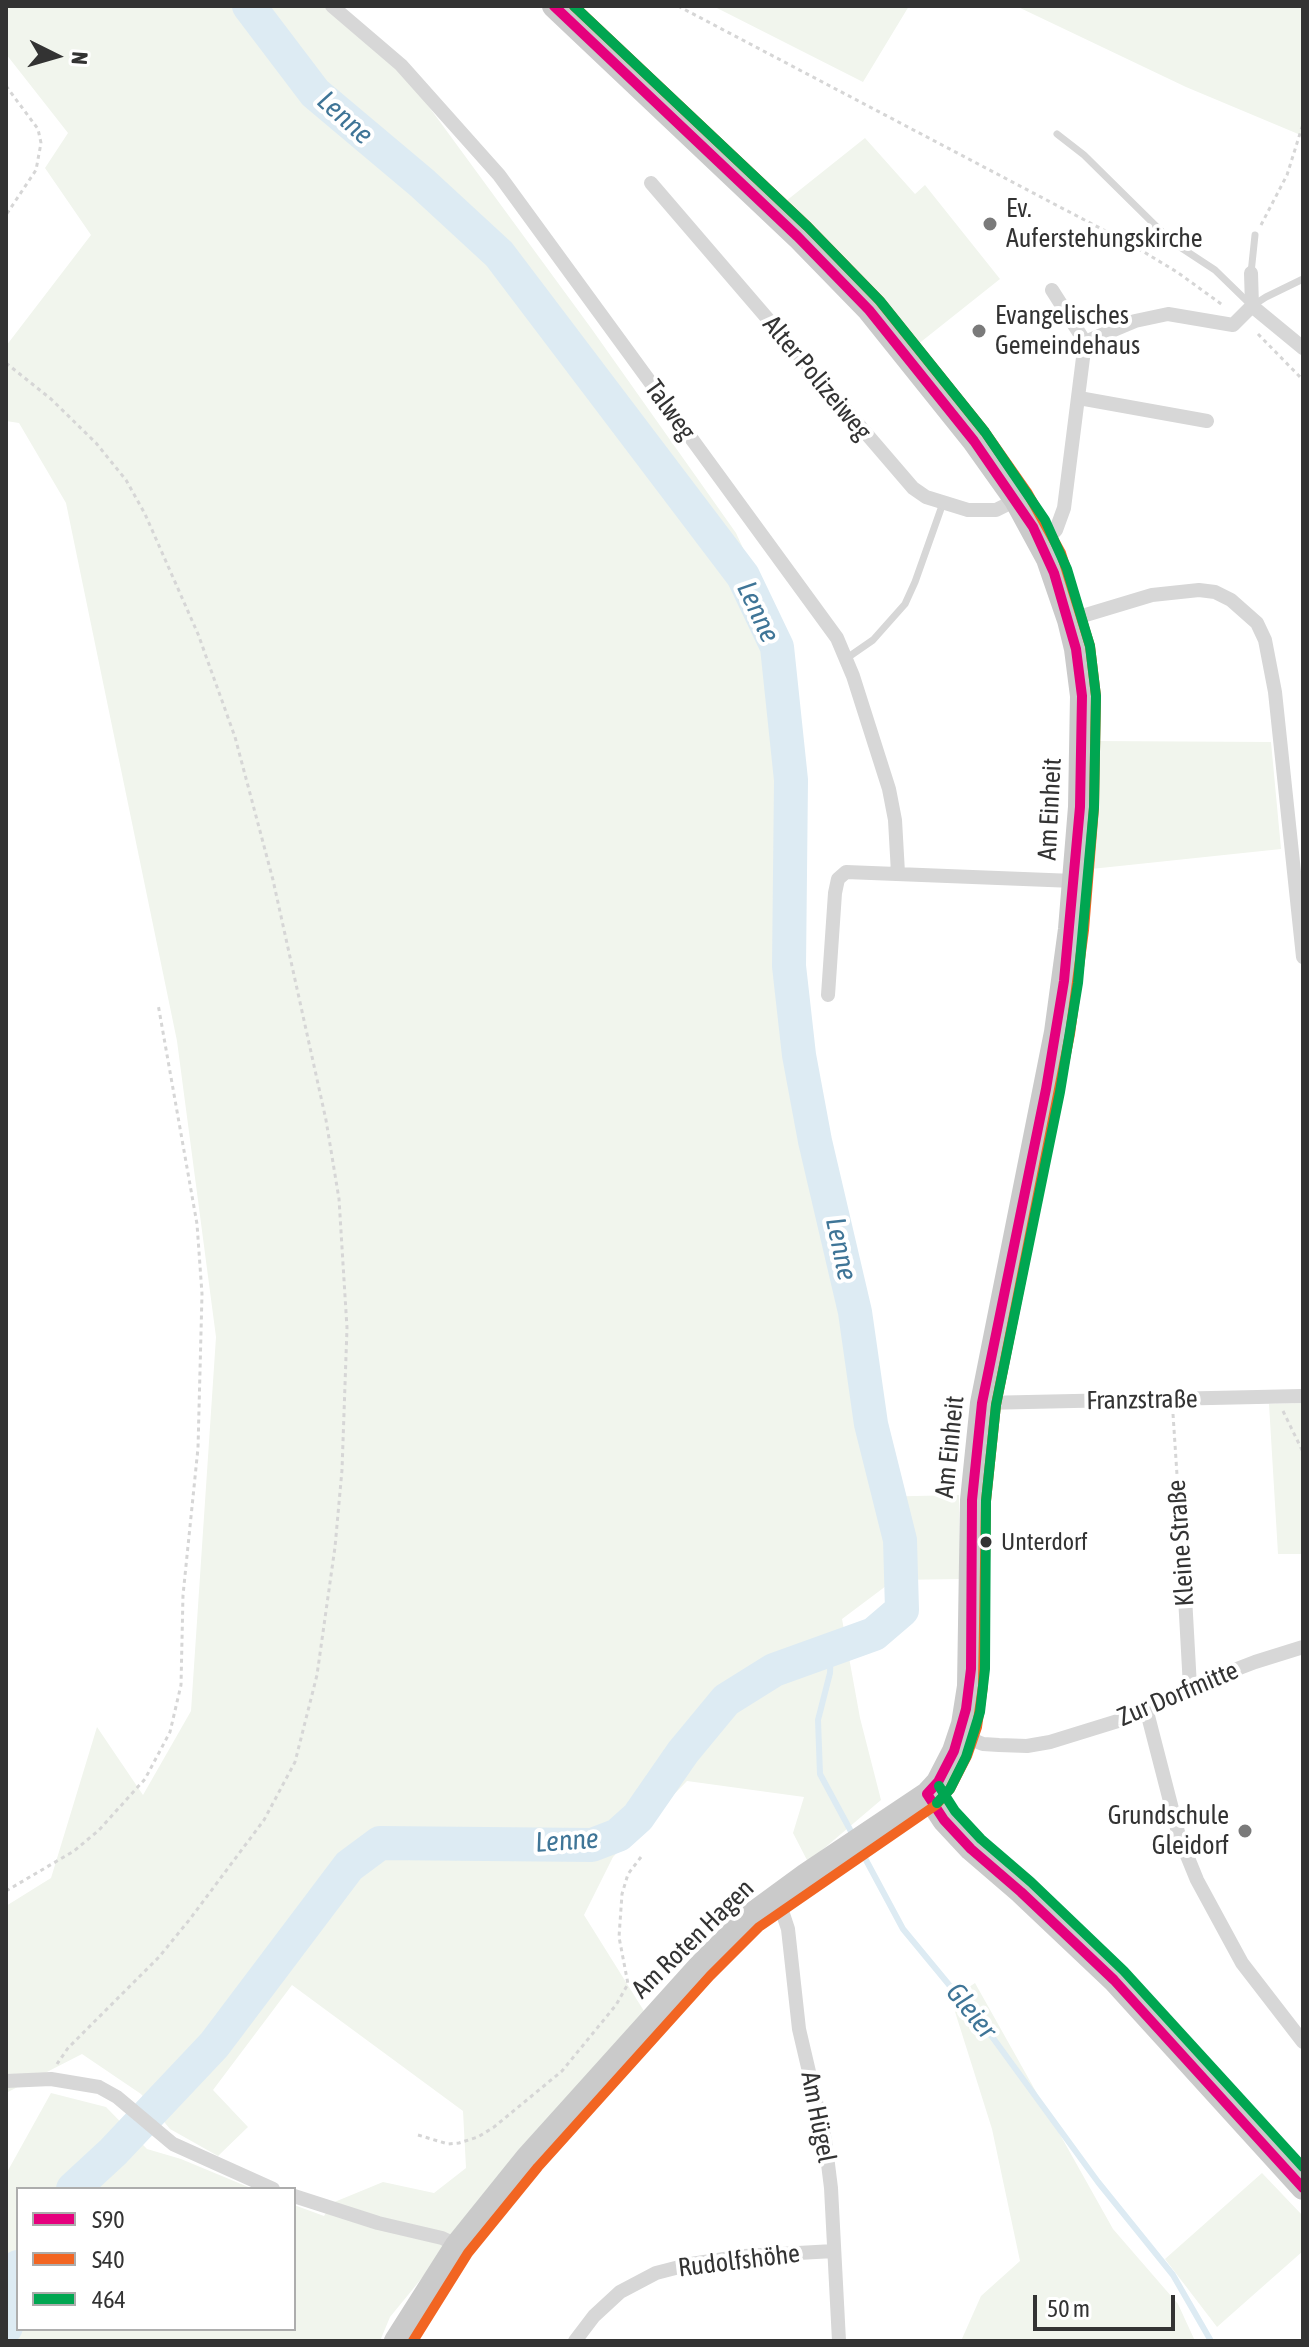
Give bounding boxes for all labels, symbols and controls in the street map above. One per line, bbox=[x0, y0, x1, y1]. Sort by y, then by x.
north arrow bbox=[16, 16, 96, 96]
text: N bbox=[66, 50, 93, 66]
water label: Lenne bbox=[310, 84, 380, 152]
place label: Ev. Auferstehungskirche bbox=[1006, 193, 1203, 254]
marker: Ev. Auferstehungskirche bbox=[981, 215, 999, 233]
place label: Evangelisches Gemeindehaus bbox=[995, 300, 1140, 362]
street label: Alter Polizeiweg bbox=[756, 310, 878, 446]
marker: Evangelisches Gemeindehaus bbox=[970, 322, 988, 340]
street label: Talweg bbox=[638, 374, 702, 446]
water label: Lenne bbox=[729, 576, 787, 648]
street label: Am Einheit bbox=[1032, 757, 1068, 861]
water label: Lenne bbox=[818, 1214, 864, 1284]
street label: Franzstraße bbox=[1086, 1383, 1198, 1417]
street label: Am Einheit bbox=[929, 1394, 971, 1500]
street label: Kleine Straße bbox=[1161, 1479, 1201, 1607]
place label: Unterdorf bbox=[1001, 1528, 1088, 1556]
marker: Unterdorf bbox=[978, 1534, 994, 1550]
street label: Zur Dorfmitte bbox=[1113, 1655, 1243, 1733]
place label: Grundschule Gleidorf bbox=[1108, 1800, 1229, 1862]
water label: Lenne bbox=[534, 1822, 600, 1860]
marker: Grundschule Gleidorf bbox=[1236, 1822, 1254, 1840]
street label: Am Roten Hagen bbox=[625, 1873, 761, 2005]
water label: Gleier bbox=[938, 1976, 1004, 2046]
street label: Am Hügel bbox=[794, 2069, 842, 2165]
legend bbox=[16, 2187, 296, 2331]
text: S90 bbox=[92, 2206, 125, 2233]
street label: Rudolfshöhe bbox=[676, 2238, 802, 2284]
text: S40 bbox=[92, 2246, 125, 2273]
scale bar bbox=[1037, 2279, 1179, 2329]
text: 464 bbox=[92, 2286, 126, 2313]
text: 50 m bbox=[1047, 2295, 1090, 2322]

